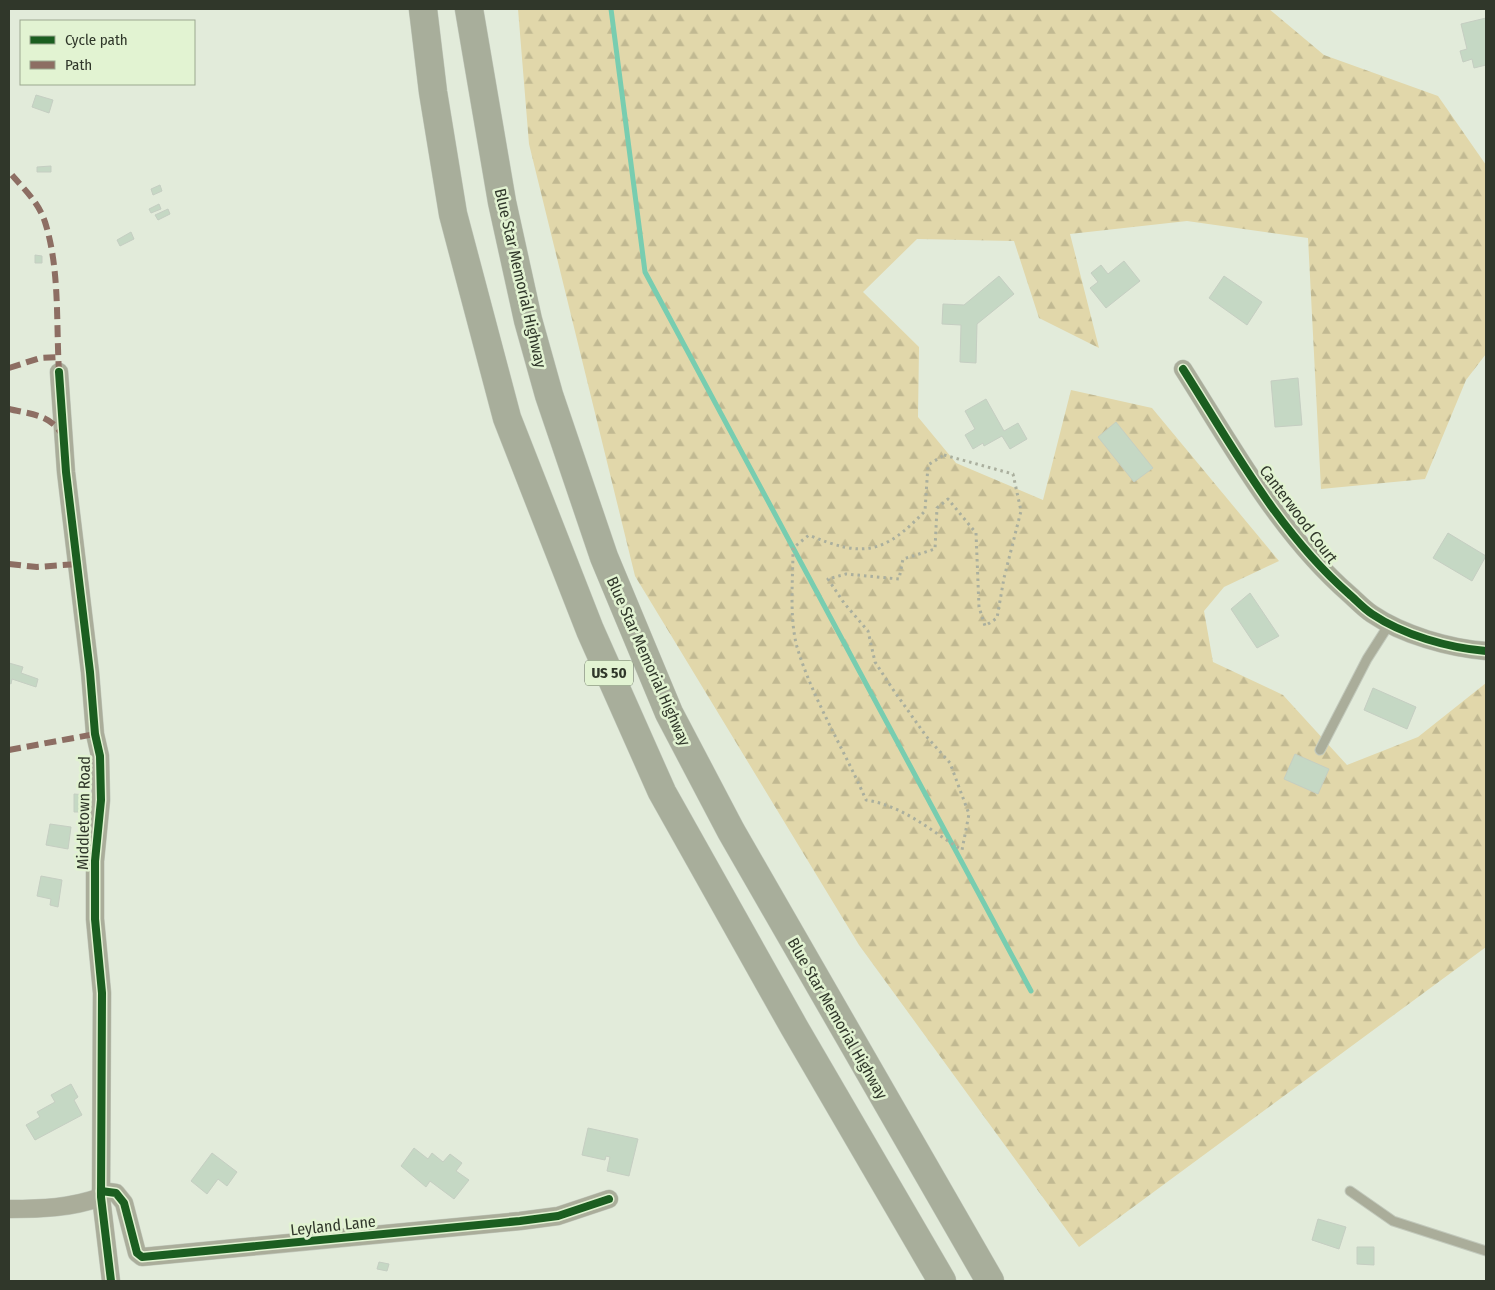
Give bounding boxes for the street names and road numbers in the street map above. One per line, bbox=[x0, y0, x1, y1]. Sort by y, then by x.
street label: Blue Star Memorial Highway bbox=[491, 187, 551, 370]
street label: Canterwood Court bbox=[1256, 462, 1342, 568]
street label: Blue Star Memorial Highway bbox=[603, 574, 695, 750]
road number: US 50 bbox=[585, 660, 633, 686]
street label: Middletown Road bbox=[73, 756, 94, 870]
street label: Blue Star Memorial Highway bbox=[784, 934, 892, 1103]
street label: Leyland Lane bbox=[289, 1212, 377, 1239]

